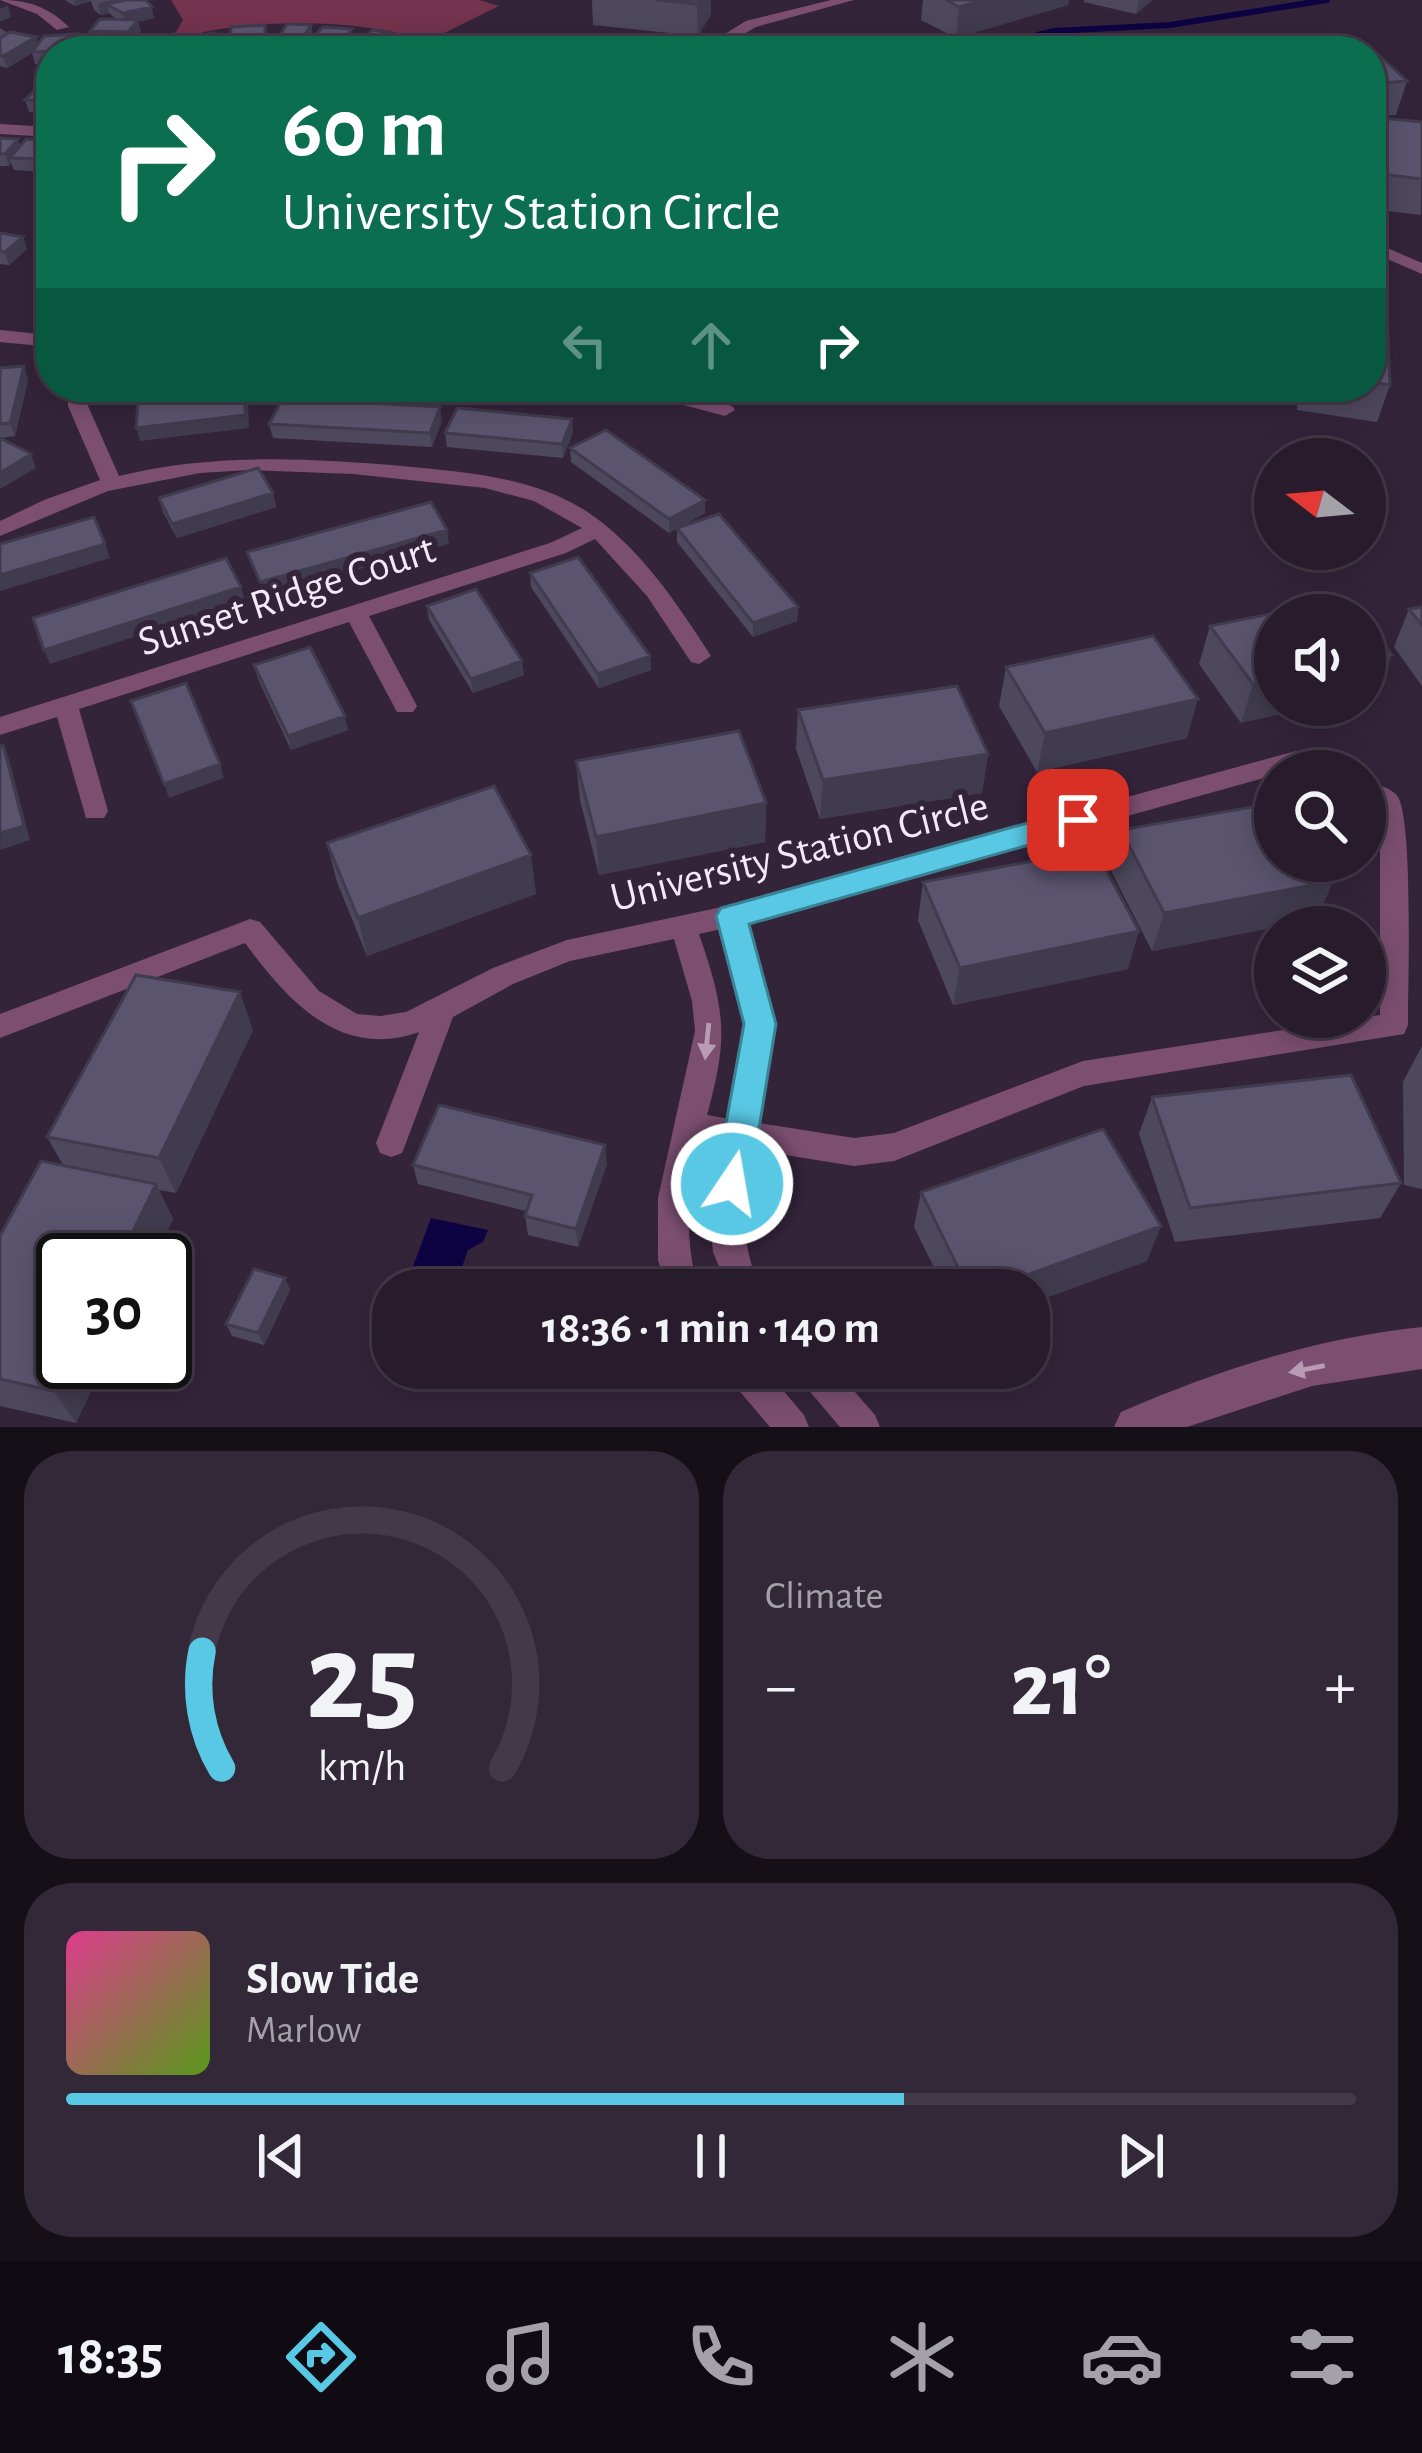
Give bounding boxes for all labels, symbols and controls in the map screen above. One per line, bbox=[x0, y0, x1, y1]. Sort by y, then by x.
icon: right bbox=[84, 84, 240, 240]
text: 60 m bbox=[282, 88, 447, 172]
text: University Station Circle bbox=[282, 186, 781, 240]
icon: left bbox=[552, 312, 618, 378]
icon: ahead bbox=[678, 312, 744, 378]
icon: right bbox=[804, 312, 870, 378]
north arrow bbox=[1254, 438, 1386, 570]
map controls bbox=[1254, 438, 1386, 1038]
street label: Sunset Ridge Court bbox=[133, 528, 440, 664]
button: sound bbox=[1254, 594, 1386, 726]
button: search bbox=[1254, 750, 1386, 882]
pin bbox=[1027, 769, 1129, 871]
street label: University Station Circle bbox=[606, 785, 993, 919]
icon: arrive bbox=[1045, 787, 1111, 853]
button: layers bbox=[1254, 906, 1386, 1038]
one-way arrow bbox=[697, 1023, 716, 1060]
position arrow bbox=[669, 1121, 795, 1247]
speed limit sign: 30 bbox=[36, 1233, 192, 1389]
text: 18:36 · 1 min · 140 m bbox=[542, 1306, 880, 1351]
one-way arrow bbox=[1288, 1360, 1325, 1379]
text: Climate bbox=[765, 1577, 883, 1616]
text: 25 bbox=[305, 1617, 418, 1742]
text: 21° bbox=[1010, 1642, 1111, 1732]
text: − bbox=[765, 1654, 797, 1720]
text: + bbox=[1324, 1654, 1356, 1720]
text: km/h bbox=[317, 1746, 406, 1789]
text: Slow Tide bbox=[246, 1957, 419, 2002]
text: Marlow bbox=[246, 2011, 361, 2050]
icon: previous bbox=[248, 2123, 314, 2189]
icon: pause bbox=[678, 2123, 744, 2189]
icon: next bbox=[1108, 2123, 1174, 2189]
icon: directions bbox=[279, 2315, 363, 2399]
icon: music bbox=[479, 2315, 563, 2399]
icon: phone bbox=[679, 2315, 763, 2399]
icon: climate bbox=[880, 2315, 964, 2399]
icon: car bbox=[1080, 2315, 1164, 2399]
icon: filters bbox=[1280, 2315, 1364, 2399]
text: 18:35 bbox=[58, 2330, 163, 2384]

